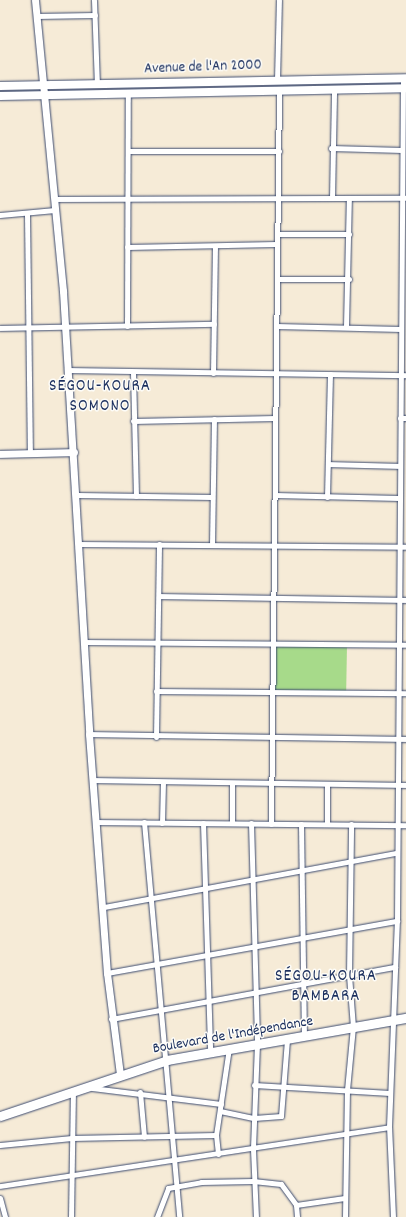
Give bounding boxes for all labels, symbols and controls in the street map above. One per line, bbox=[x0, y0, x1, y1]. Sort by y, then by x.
street label: Avenue de l'An 2000 bbox=[144, 57, 262, 79]
district label: SÉGOU-KOURA SOMONO bbox=[49, 378, 151, 418]
district label: SÉGOU-KOURA BAMBARA bbox=[275, 968, 377, 1008]
street label: Boulevard de l'Indépendance bbox=[151, 1013, 315, 1059]

